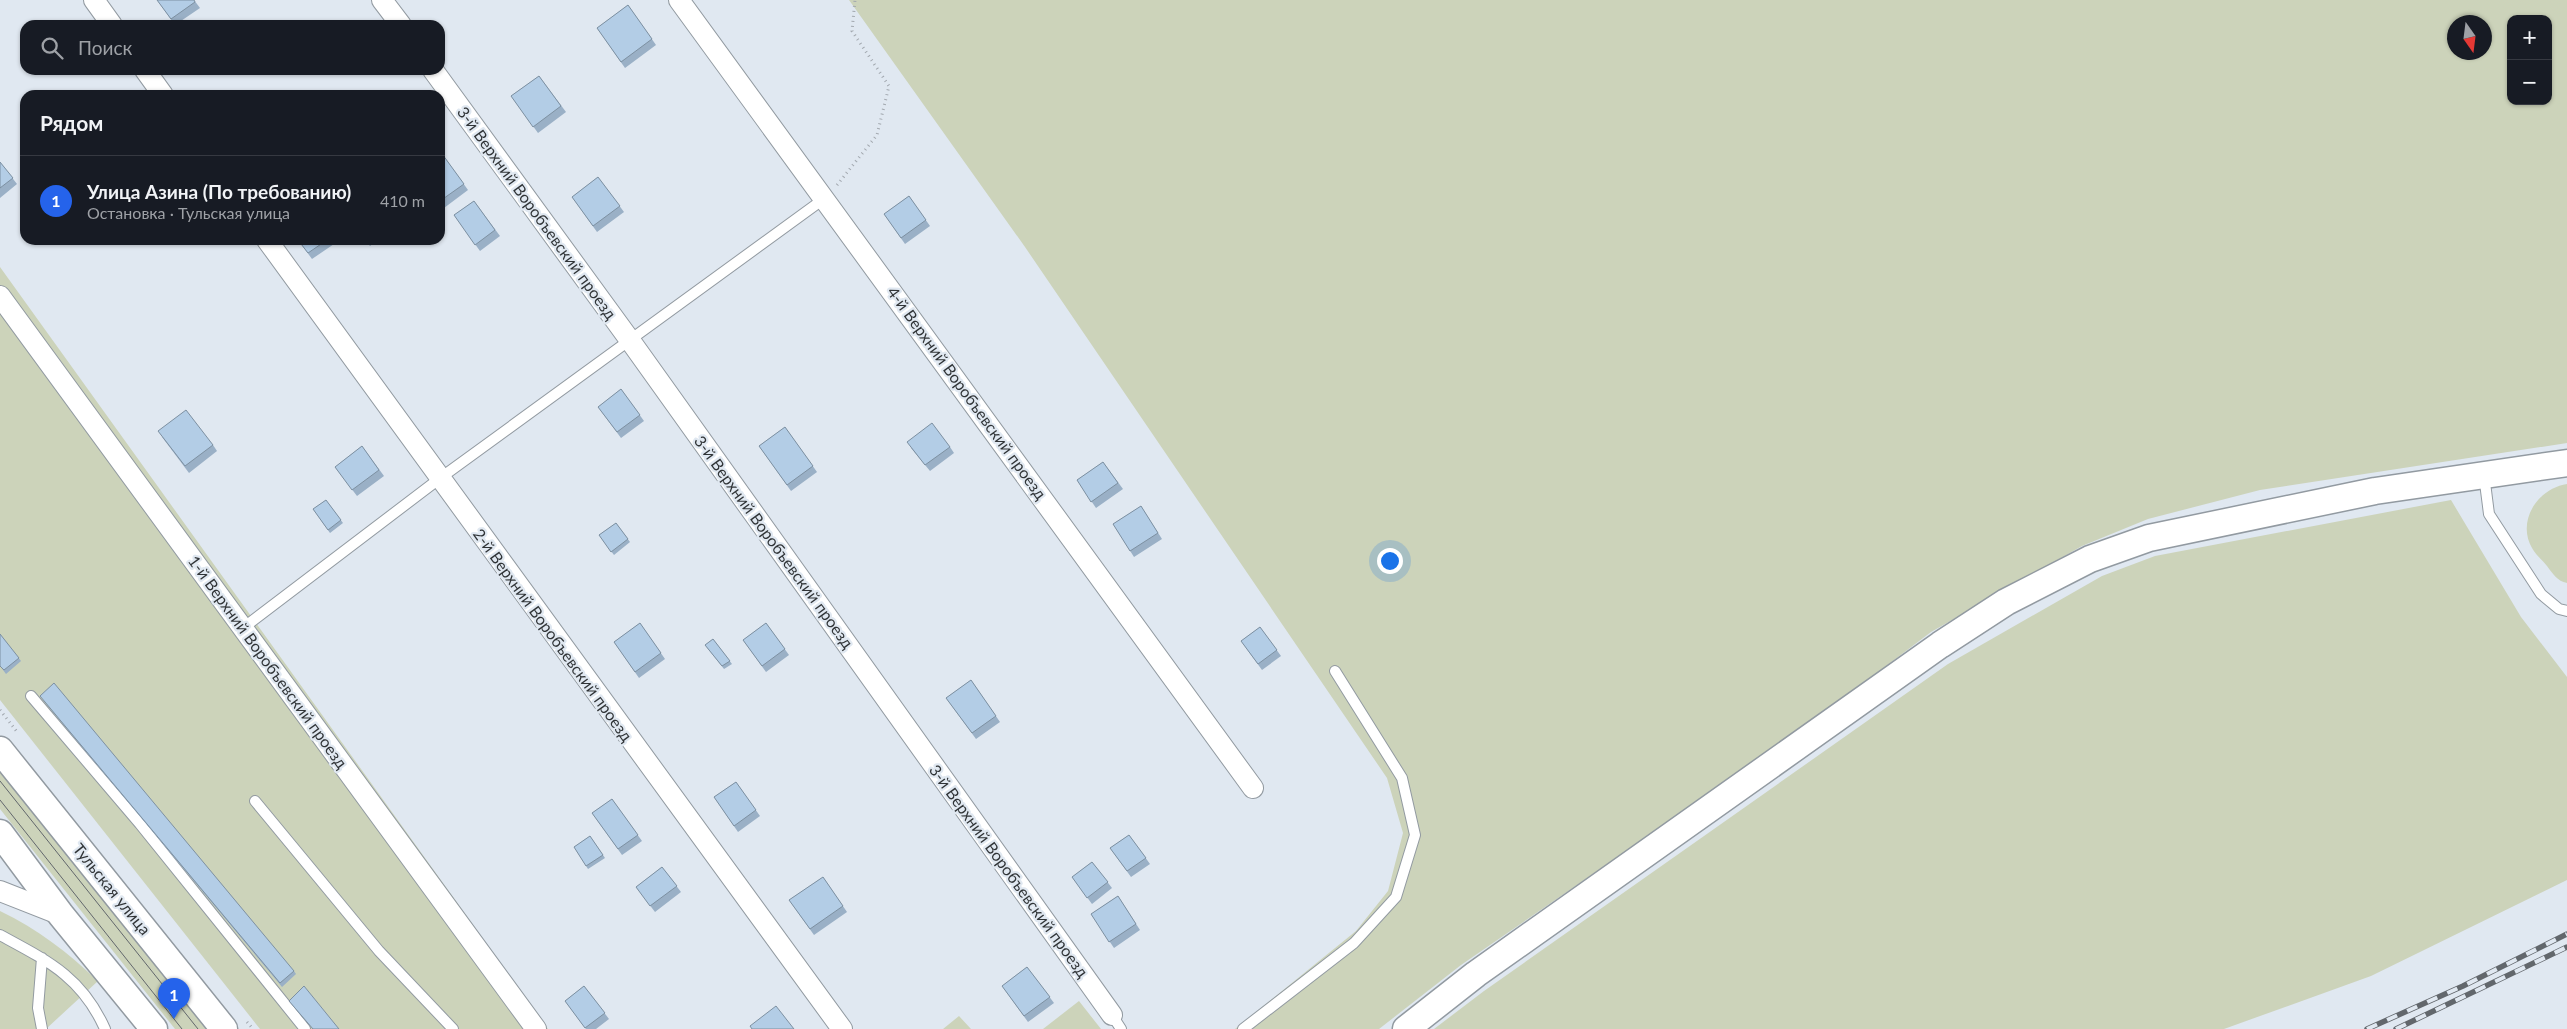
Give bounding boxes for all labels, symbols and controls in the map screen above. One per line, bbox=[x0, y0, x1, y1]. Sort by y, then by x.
north arrow bbox=[2447, 15, 2492, 60]
map controls bbox=[2507, 15, 2552, 105]
button: + bbox=[2507, 15, 2552, 60]
search box bbox=[20, 20, 445, 75]
icon: search bbox=[38, 34, 66, 62]
text: Поиск bbox=[78, 36, 132, 59]
button: − bbox=[2507, 60, 2552, 105]
street label: 3-й Верхний Воробъевский проезд bbox=[454, 103, 621, 323]
text: Рядом bbox=[40, 110, 103, 135]
text: Улица Азина (По требованию) bbox=[87, 180, 351, 203]
text: 1 bbox=[51, 191, 61, 210]
text: 410 m bbox=[380, 191, 425, 210]
text: Остановка · Тульская улица bbox=[87, 203, 290, 222]
street label: 4-й Верхний Воробъевский проезд bbox=[884, 283, 1051, 503]
street label: 3-й Верхний Воробъевский проезд bbox=[691, 432, 858, 652]
street label: 2-й Верхний Воробъевский проезд bbox=[470, 525, 637, 745]
your location bbox=[1377, 548, 1403, 574]
street label: 1-й Верхний Воробъевский проезд bbox=[185, 552, 352, 772]
street label: 3-й Верхний Воробъевский проезд bbox=[926, 761, 1093, 981]
street label: Тульская улица bbox=[70, 839, 155, 938]
pin: 1 bbox=[158, 978, 190, 1019]

